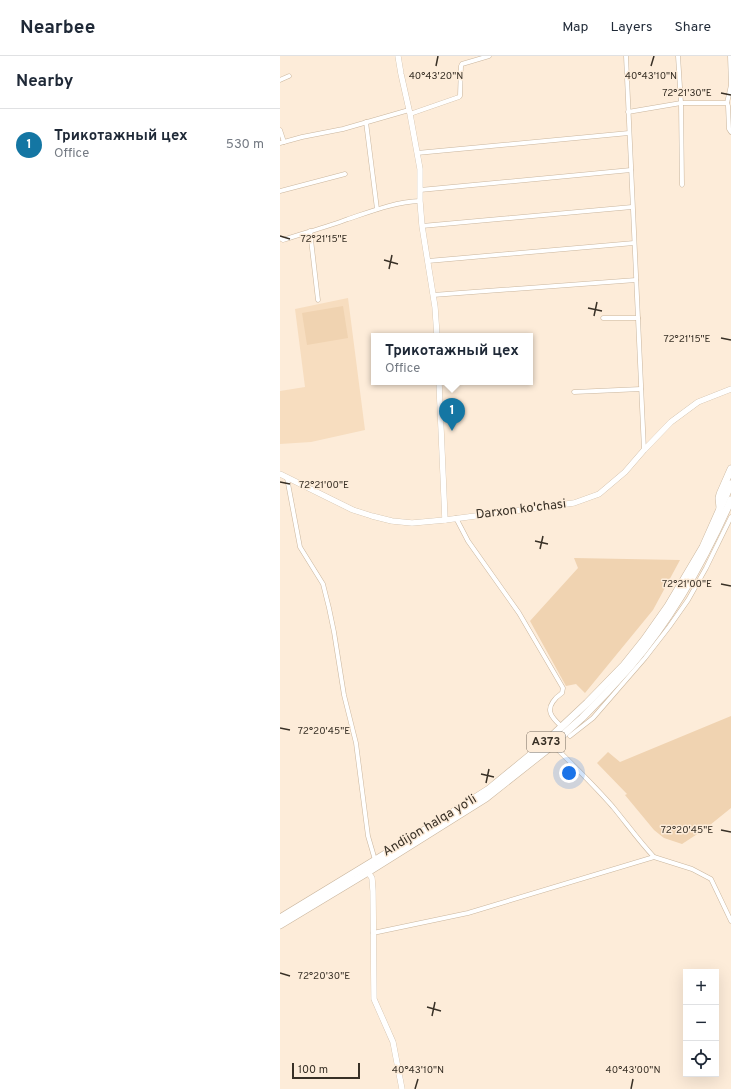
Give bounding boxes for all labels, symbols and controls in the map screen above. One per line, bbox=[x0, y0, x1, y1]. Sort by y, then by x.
text: Nearbee bbox=[20, 16, 95, 40]
text: Map bbox=[562, 19, 588, 36]
text: Layers bbox=[610, 19, 652, 36]
text: Share bbox=[674, 19, 711, 36]
text: 40°43'20"N bbox=[409, 70, 463, 83]
text: 40°43'10"N bbox=[625, 70, 677, 83]
text: Nearby bbox=[16, 71, 73, 93]
text: 72°21'30"E bbox=[662, 87, 712, 100]
text: Трикотажный цех bbox=[54, 127, 188, 146]
text: 1 bbox=[26, 137, 32, 153]
text: 530 m bbox=[226, 137, 264, 153]
text: Office bbox=[54, 146, 89, 162]
text: 72°21'15"E bbox=[300, 233, 348, 246]
popup bbox=[371, 333, 533, 385]
text: 72°21'15"E bbox=[663, 333, 711, 346]
text: Трикотажный цех bbox=[385, 342, 519, 361]
text: Office bbox=[385, 361, 420, 377]
pin: 1 bbox=[439, 398, 465, 431]
text: 72°21'00"E bbox=[299, 479, 349, 492]
street label: Darxon ko'chasi bbox=[475, 497, 567, 523]
text: 72°21'00"E bbox=[662, 578, 712, 591]
text: 72°20'45"E bbox=[298, 725, 350, 738]
road number: A373 bbox=[527, 732, 565, 752]
your location bbox=[559, 763, 579, 783]
street label: Andijon halqa yo‘li bbox=[380, 792, 480, 860]
text: 72°20'45"E bbox=[661, 824, 713, 837]
map controls bbox=[683, 969, 719, 1077]
button: + bbox=[683, 969, 719, 1005]
text: 72°20'30"E bbox=[298, 970, 350, 983]
button: − bbox=[683, 1005, 719, 1041]
button: locate bbox=[683, 1041, 719, 1077]
scale bar bbox=[292, 1061, 360, 1080]
text: 100 m bbox=[298, 1063, 328, 1077]
text: 40°43'10"N bbox=[392, 1064, 444, 1077]
text: 40°43'00"N bbox=[606, 1064, 660, 1077]

